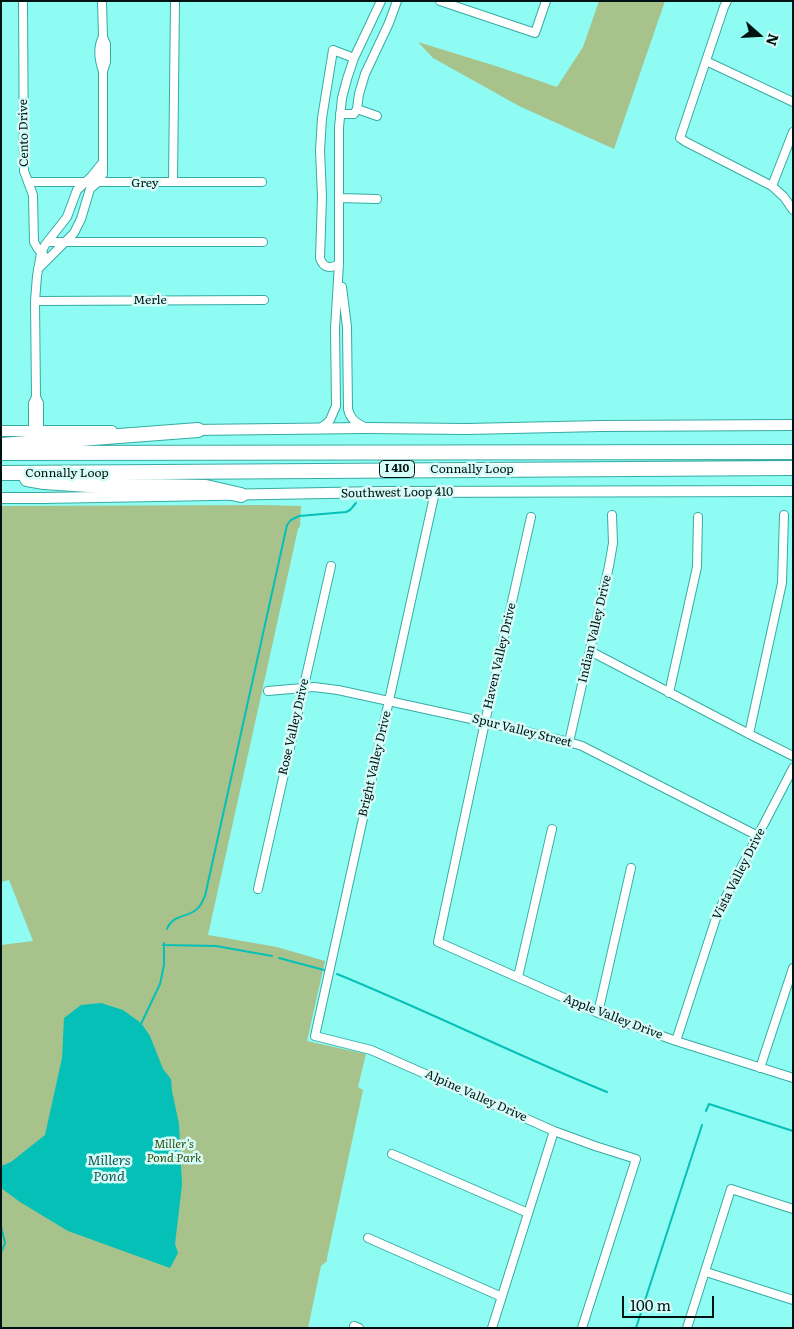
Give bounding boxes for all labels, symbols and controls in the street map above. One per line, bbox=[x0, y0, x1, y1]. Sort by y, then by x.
north arrow bbox=[734, 10, 784, 60]
text: N bbox=[762, 31, 785, 49]
street label: Cento Drive bbox=[16, 99, 32, 167]
street label: Grey bbox=[131, 176, 159, 190]
street label: Merle bbox=[133, 293, 167, 307]
road number: I 410 bbox=[380, 460, 414, 478]
street label: Connally Loop bbox=[430, 462, 514, 476]
street label: Connally Loop bbox=[25, 466, 109, 480]
street label: Southwest Loop 410 bbox=[341, 485, 453, 501]
street label: Indian Valley Drive bbox=[576, 574, 614, 684]
street label: Haven Valley Drive bbox=[481, 601, 519, 711]
street label: Rose Valley Drive bbox=[276, 677, 312, 777]
street label: Bright Valley Drive bbox=[356, 710, 394, 818]
street label: Spur Valley Street bbox=[471, 712, 573, 750]
street label: Vista Valley Drive bbox=[710, 826, 768, 922]
street label: Apple Valley Drive bbox=[561, 991, 665, 1043]
street label: Alpine Valley Drive bbox=[423, 1067, 529, 1125]
park label: Miller's Pond Park bbox=[146, 1137, 202, 1165]
water label: Millers Pond bbox=[87, 1153, 131, 1186]
scale bar bbox=[624, 1286, 716, 1318]
text: 100 m bbox=[630, 1293, 671, 1316]

